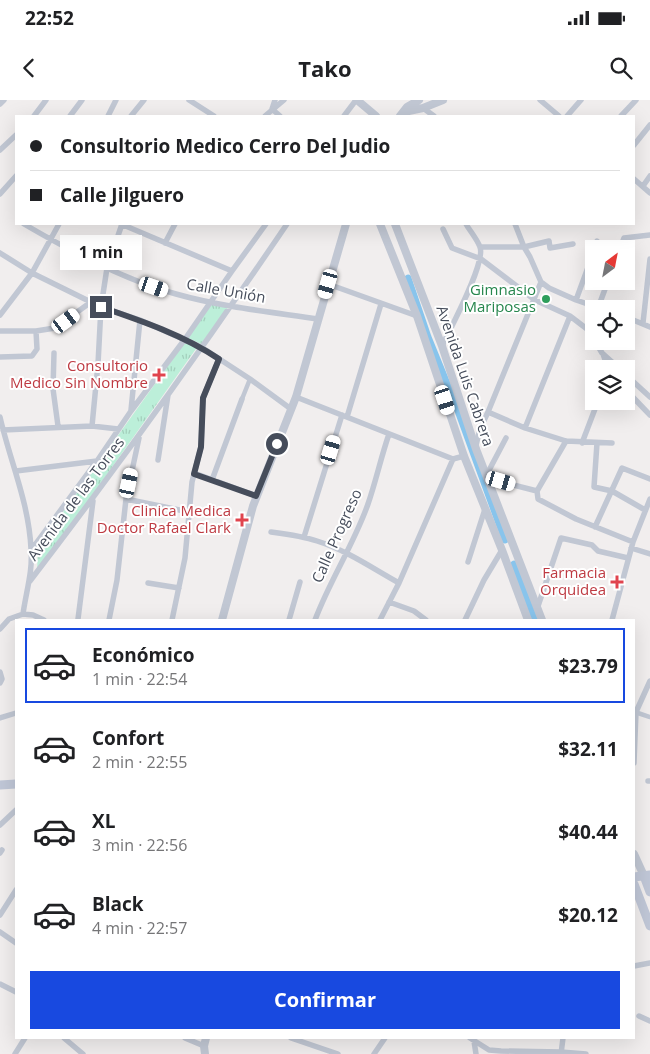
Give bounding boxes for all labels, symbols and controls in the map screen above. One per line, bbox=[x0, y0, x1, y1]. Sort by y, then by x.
text: 22:52 bbox=[25, 5, 74, 31]
text: Tako bbox=[298, 53, 352, 83]
icon: back bbox=[15, 54, 43, 82]
icon: search bbox=[607, 54, 635, 82]
text: Consultorio Medico Cerro Del Judio bbox=[60, 133, 390, 159]
text: Calle Jilguero bbox=[60, 182, 184, 208]
callout: 1 min bbox=[60, 234, 142, 270]
north arrow bbox=[585, 240, 635, 290]
map controls bbox=[585, 240, 635, 410]
text: 1 min bbox=[79, 241, 123, 263]
car bbox=[316, 268, 339, 300]
street label: Calle Unión bbox=[185, 273, 267, 307]
car bbox=[137, 275, 170, 299]
place label: Gimnasio Mariposas bbox=[463, 279, 536, 316]
marker: Gimnasio Mariposas bbox=[540, 293, 552, 305]
route end bbox=[90, 296, 112, 318]
button: locate bbox=[585, 300, 635, 350]
street label: Avenida Luis Cabrera bbox=[432, 303, 499, 449]
car bbox=[49, 306, 82, 336]
place label: Consultorio Medico Sin Nombre bbox=[10, 355, 148, 392]
button: layers bbox=[585, 360, 635, 410]
marker: Consultorio Medico Sin Nombre bbox=[152, 368, 166, 382]
car bbox=[433, 383, 456, 417]
street label: Avenida de las Torres bbox=[22, 433, 128, 564]
route start bbox=[266, 433, 288, 455]
car bbox=[319, 433, 342, 467]
car bbox=[118, 467, 139, 499]
car bbox=[484, 470, 517, 492]
street label: Calle Progreso bbox=[306, 486, 366, 586]
place label: Clinica Medica Doctor Rafael Clark bbox=[97, 500, 231, 537]
marker: Clinica Medica Doctor Rafael Clark bbox=[235, 513, 249, 527]
place label: Farmacia Orquidea bbox=[540, 562, 606, 599]
marker: Farmacia Orquidea bbox=[610, 575, 624, 589]
text: Económico bbox=[92, 642, 194, 668]
icon: car bbox=[32, 643, 77, 688]
text: $23.79 bbox=[558, 653, 618, 679]
text: 1 min · 22:54 bbox=[92, 668, 187, 690]
text: Confort bbox=[92, 725, 164, 751]
icon: car bbox=[32, 726, 77, 771]
text: $32.11 bbox=[558, 736, 618, 762]
text: 2 min · 22:55 bbox=[92, 751, 187, 773]
text: XL bbox=[92, 808, 115, 834]
icon: car bbox=[32, 809, 77, 854]
text: $40.44 bbox=[558, 819, 618, 845]
text: 3 min · 22:56 bbox=[92, 834, 187, 856]
text: Black bbox=[92, 891, 144, 917]
icon: car bbox=[32, 892, 77, 937]
text: $20.12 bbox=[558, 902, 618, 928]
text: 4 min · 22:57 bbox=[92, 917, 187, 939]
button: Confirmar bbox=[30, 971, 620, 1029]

